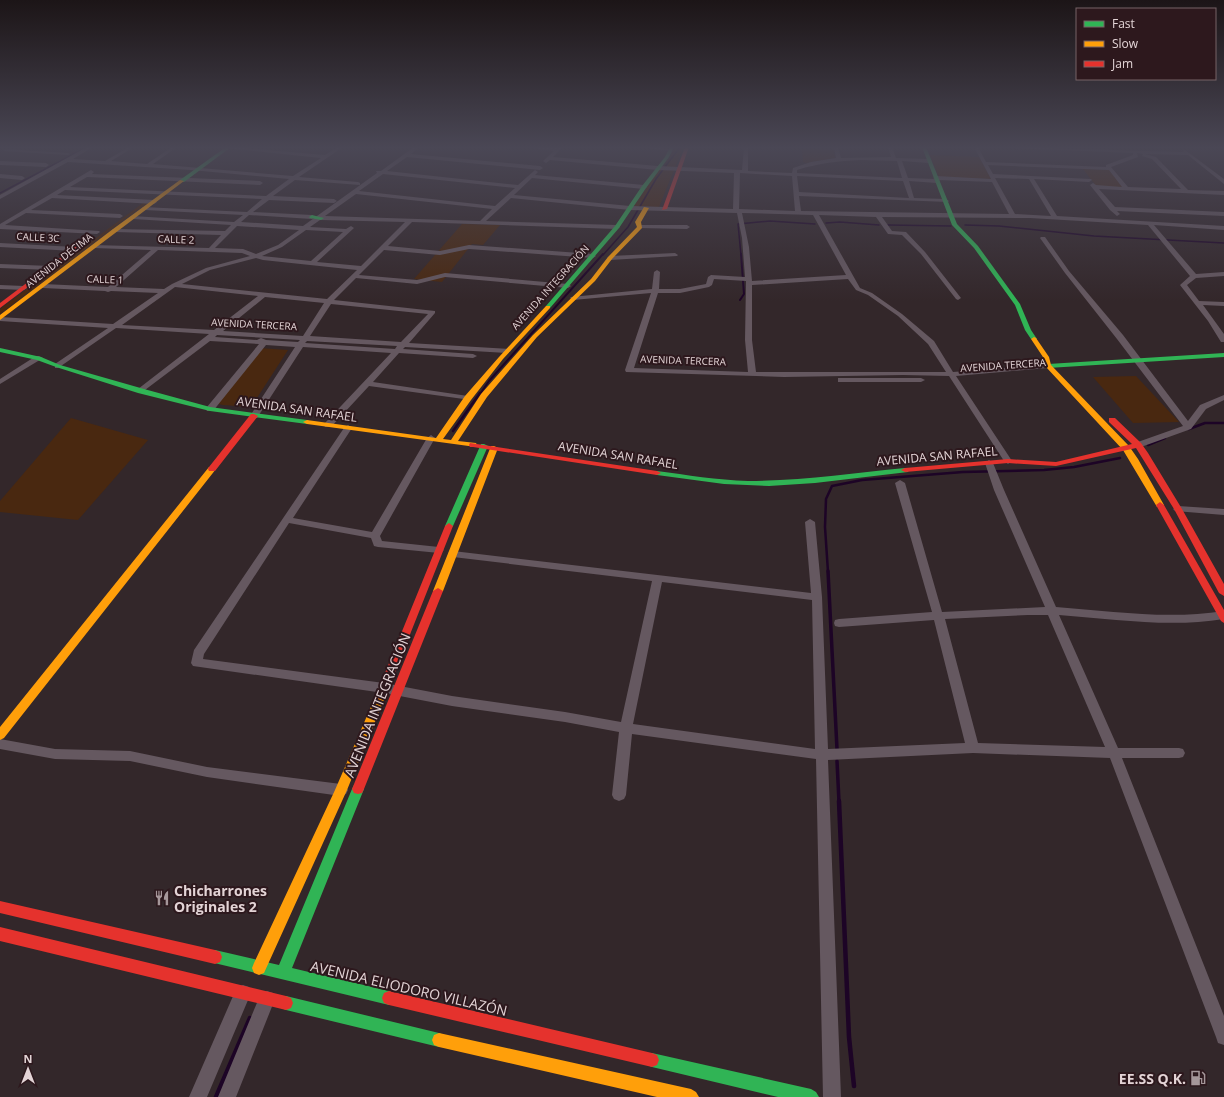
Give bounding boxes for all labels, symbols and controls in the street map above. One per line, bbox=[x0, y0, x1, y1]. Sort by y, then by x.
legend bbox=[1076, 8, 1216, 80]
text: Fast bbox=[1112, 15, 1135, 32]
text: Slow bbox=[1112, 35, 1139, 52]
text: Jam bbox=[1111, 55, 1133, 72]
street label: CALLE 3C bbox=[16, 229, 60, 245]
street label: AVENIDA DÉCIMA bbox=[23, 229, 96, 291]
street label: CALLE 2 bbox=[157, 231, 195, 247]
street label: AVENIDA INTEGRACIÓN bbox=[508, 241, 592, 333]
street label: CALLE 1 bbox=[86, 271, 124, 287]
street label: AVENIDA TERCERA bbox=[211, 315, 298, 333]
street label: AVENIDA TERCERA bbox=[640, 352, 727, 369]
street label: AVENIDA TERCERA bbox=[960, 355, 1047, 375]
street label: AVENIDA SAN RAFAEL bbox=[236, 392, 358, 426]
street label: AVENIDA SAN RAFAEL bbox=[557, 437, 679, 473]
street label: AVENIDA SAN RAFAEL bbox=[876, 442, 998, 470]
street label: AVENIDA INTEGRACIÓN bbox=[339, 630, 415, 780]
place label: Chicharrones Originales 2 bbox=[174, 881, 267, 916]
restaurant icon: Chicharrones Originales 2 bbox=[153, 889, 171, 907]
street label: AVENIDA ELIODORO VILLAZÓN bbox=[309, 956, 509, 1020]
north arrow bbox=[8, 1049, 48, 1089]
text: N bbox=[24, 1051, 32, 1066]
place label: EE.SS Q.K. bbox=[1119, 1069, 1186, 1088]
fuel station icon: EE.SS Q.K. bbox=[1189, 1069, 1207, 1087]

